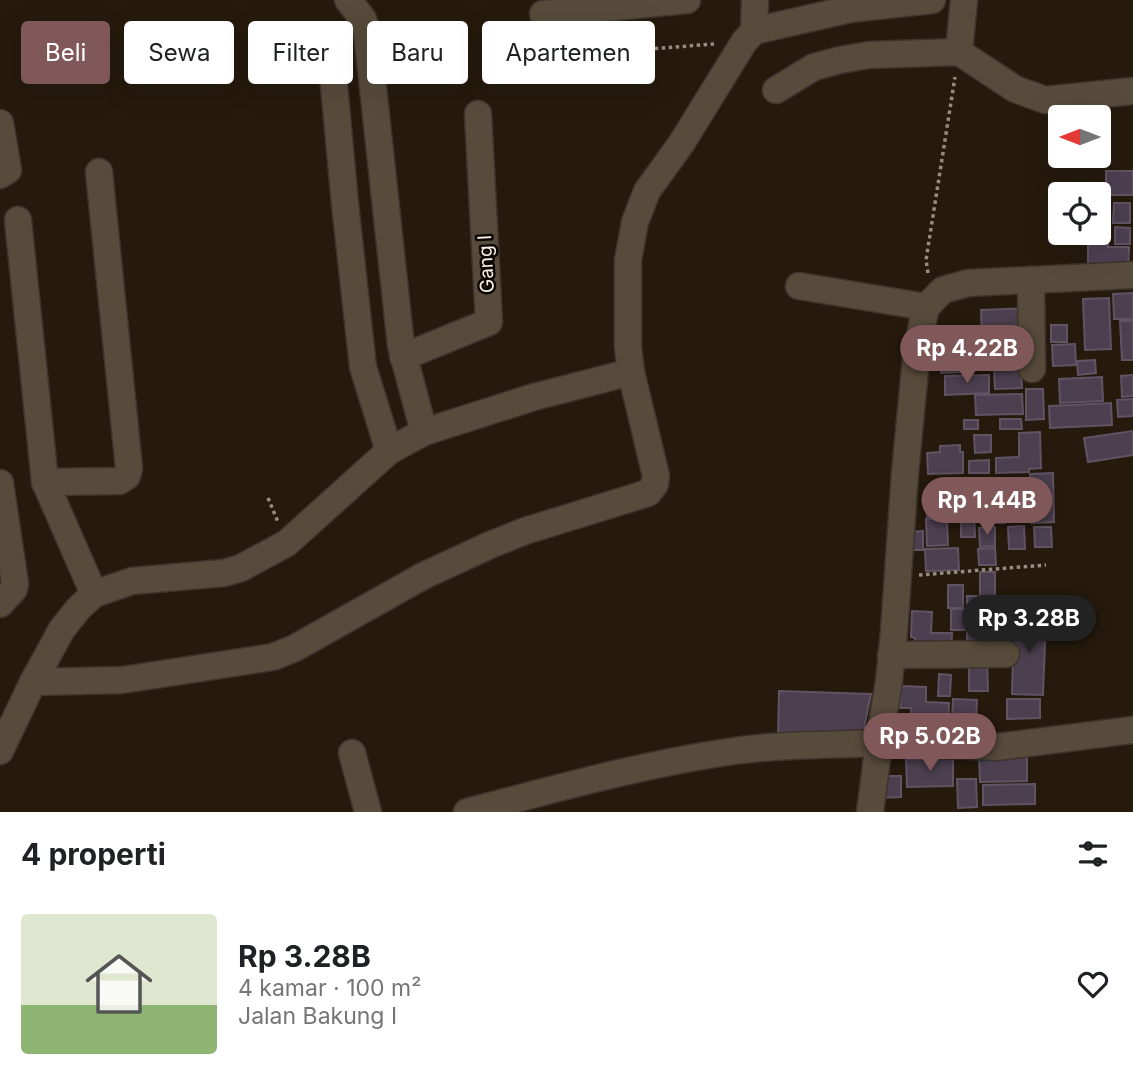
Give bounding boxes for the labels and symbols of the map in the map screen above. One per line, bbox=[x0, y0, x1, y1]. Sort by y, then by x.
north arrow bbox=[1048, 105, 1111, 168]
street label: Gang I bbox=[473, 234, 499, 294]
pin: Rp 4.22B bbox=[895, 326, 1039, 385]
pin: Rp 1.44B bbox=[915, 477, 1059, 537]
pin: Rp 3.28B bbox=[957, 596, 1101, 655]
pin: Rp 5.02B bbox=[858, 714, 1002, 773]

